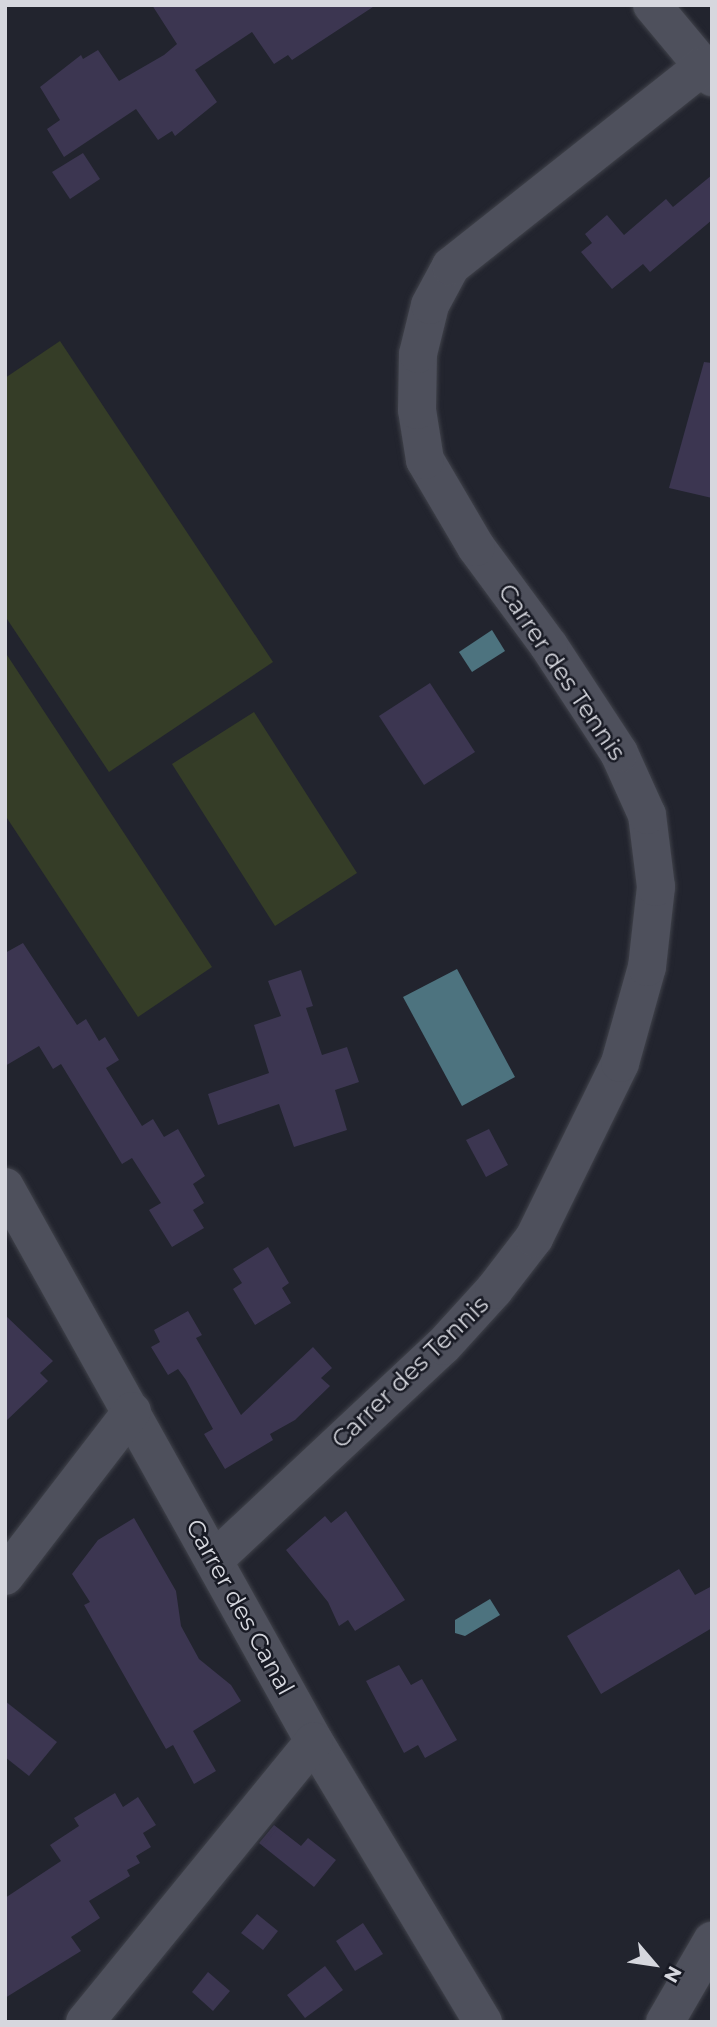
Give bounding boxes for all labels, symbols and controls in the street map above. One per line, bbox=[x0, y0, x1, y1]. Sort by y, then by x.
street label: Carrer des Tennis bbox=[492, 578, 632, 766]
street label: Carrer des Tennis bbox=[326, 1290, 494, 1454]
street label: Carrer des Canal bbox=[180, 1514, 300, 1700]
north arrow bbox=[619, 1929, 689, 1999]
text: N bbox=[659, 1962, 687, 1987]

